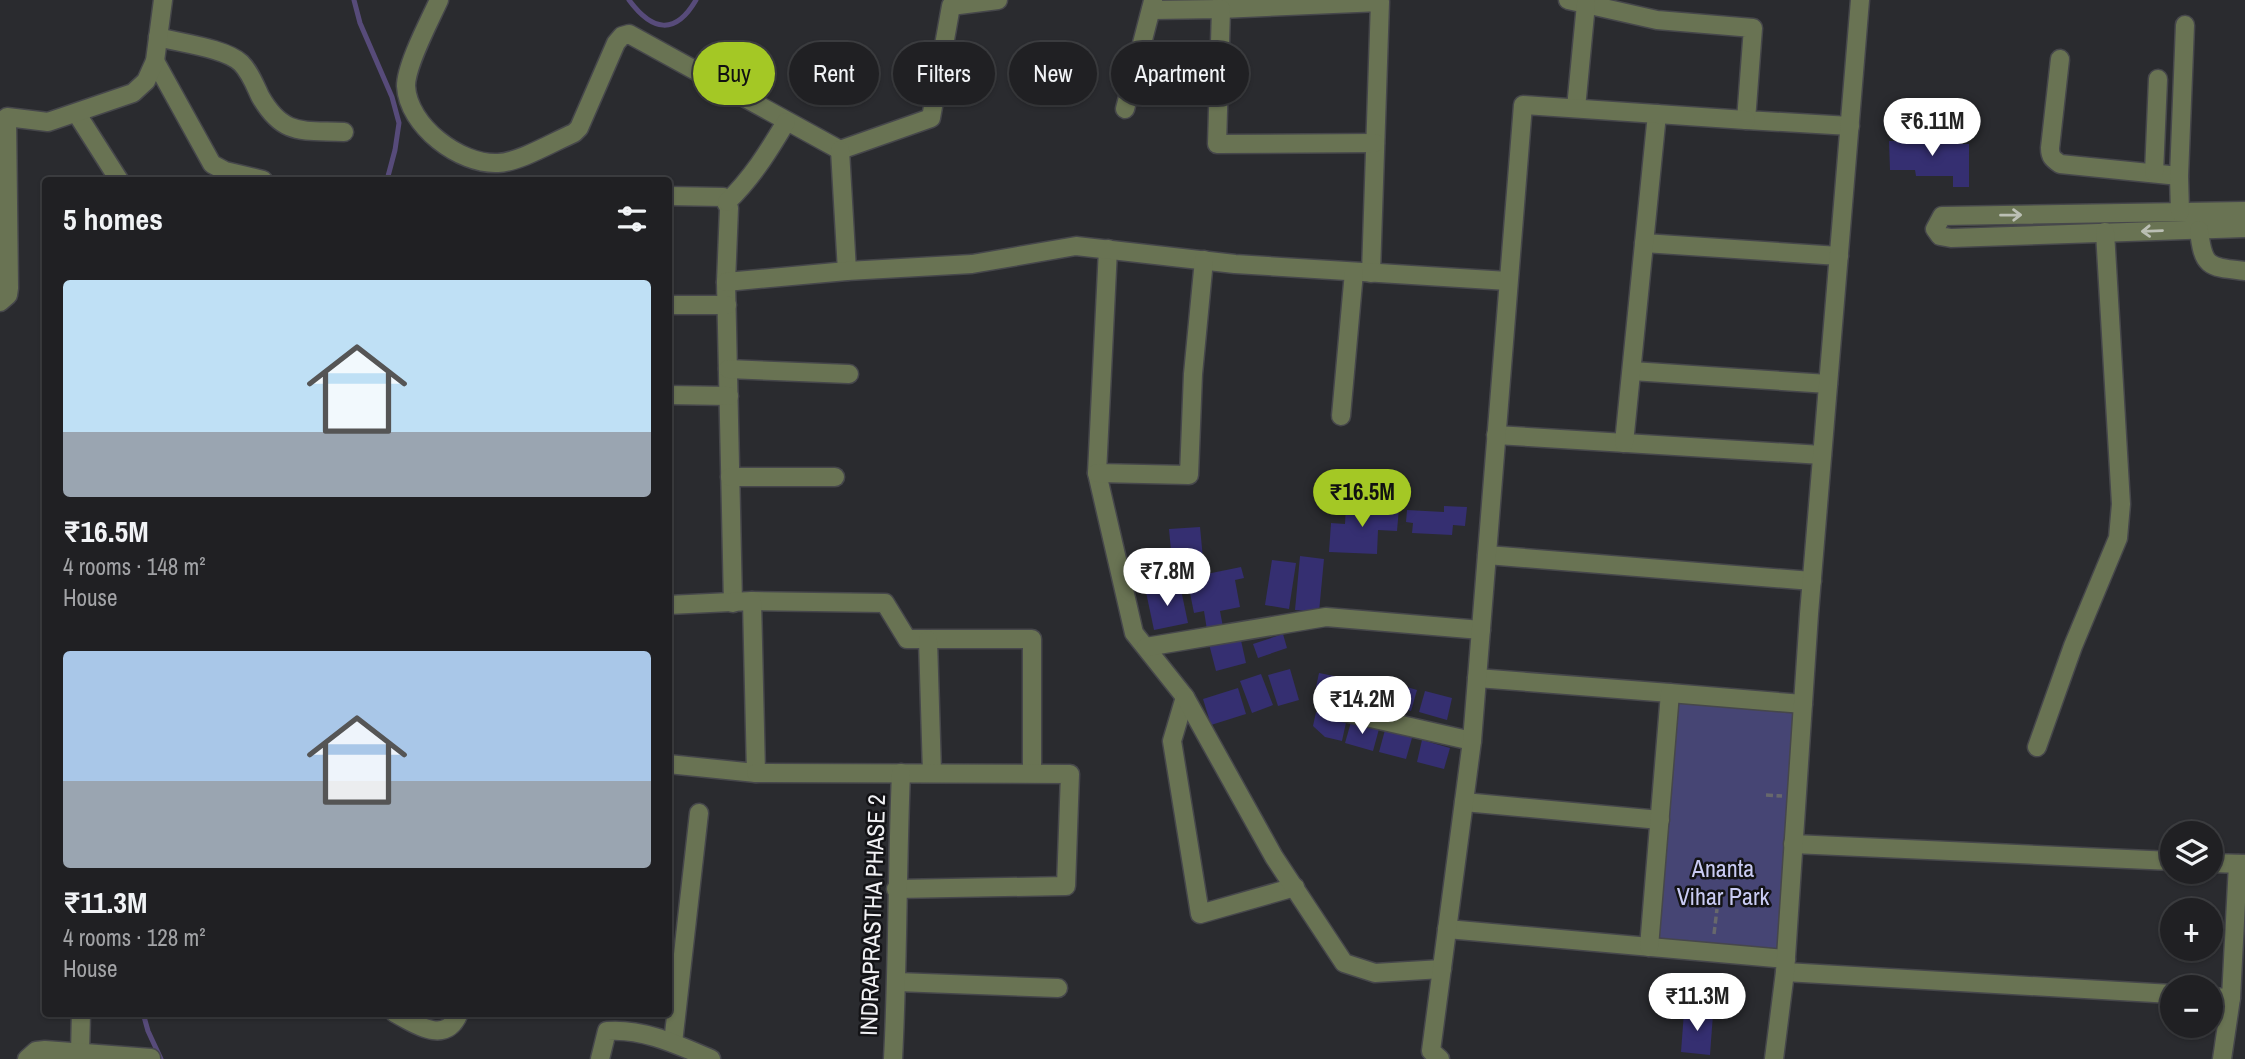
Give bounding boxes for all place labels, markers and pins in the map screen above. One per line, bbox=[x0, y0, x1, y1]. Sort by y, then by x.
pin: ₹6.11M bbox=[1875, 99, 1989, 158]
pin: ₹16.5M bbox=[1305, 470, 1419, 529]
pin: ₹7.8M bbox=[1118, 548, 1216, 608]
pin: ₹14.2M bbox=[1305, 676, 1419, 736]
pin: ₹11.3M bbox=[1640, 974, 1754, 1033]

